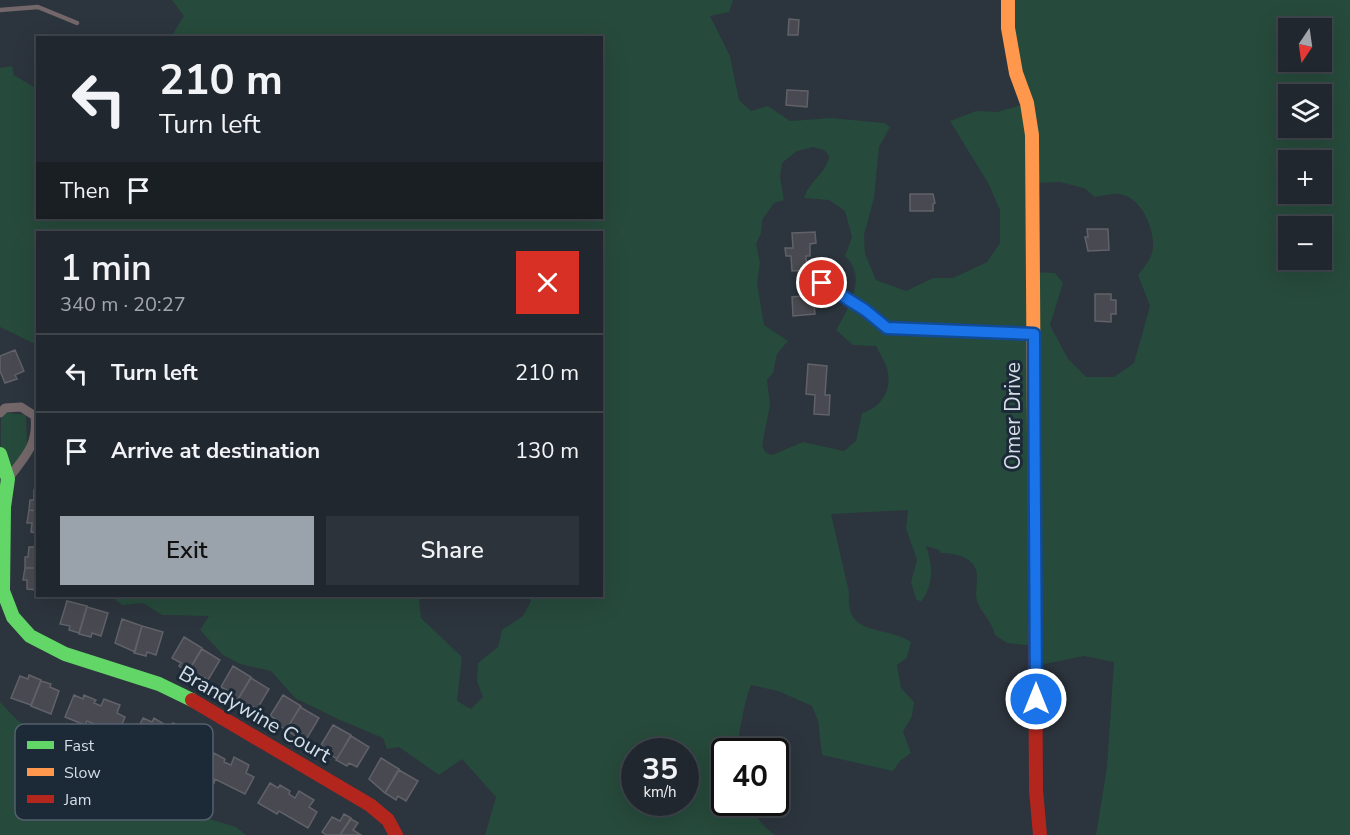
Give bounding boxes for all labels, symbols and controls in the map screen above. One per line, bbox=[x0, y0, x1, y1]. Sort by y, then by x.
north arrow bbox=[1278, 18, 1332, 72]
map controls bbox=[1278, 18, 1332, 270]
text: 210 m bbox=[159, 52, 283, 109]
icon: left bbox=[60, 60, 138, 138]
button: layers bbox=[1278, 84, 1332, 138]
text: Turn left bbox=[159, 106, 260, 143]
button: + bbox=[1278, 150, 1332, 204]
icon: arrive bbox=[122, 174, 155, 207]
text: Then bbox=[60, 176, 110, 206]
button: − bbox=[1278, 216, 1332, 270]
text: 1 min bbox=[60, 244, 152, 293]
button: close bbox=[516, 251, 579, 314]
pin bbox=[796, 257, 847, 308]
icon: arrive bbox=[805, 266, 838, 299]
text: 340 m · 20:27 bbox=[60, 291, 186, 318]
icon: left bbox=[60, 357, 93, 390]
text: Turn left bbox=[111, 358, 198, 388]
text: 210 m bbox=[515, 358, 579, 388]
street label: Omer Drive bbox=[999, 362, 1027, 470]
icon: arrive bbox=[60, 435, 93, 468]
text: Arrive at destination bbox=[111, 436, 320, 466]
text: 130 m bbox=[515, 436, 579, 466]
button: Exit bbox=[60, 516, 314, 585]
button: Share bbox=[326, 516, 579, 585]
street label: Brandywine Court bbox=[174, 659, 337, 769]
position arrow bbox=[1004, 667, 1068, 731]
legend bbox=[15, 724, 213, 820]
text: Fast bbox=[64, 735, 95, 757]
speed limit sign: 40 bbox=[711, 738, 789, 816]
text: 35 bbox=[642, 749, 678, 790]
text: Slow bbox=[64, 762, 101, 784]
text: km/h bbox=[643, 782, 677, 802]
text: Jam bbox=[63, 789, 91, 811]

